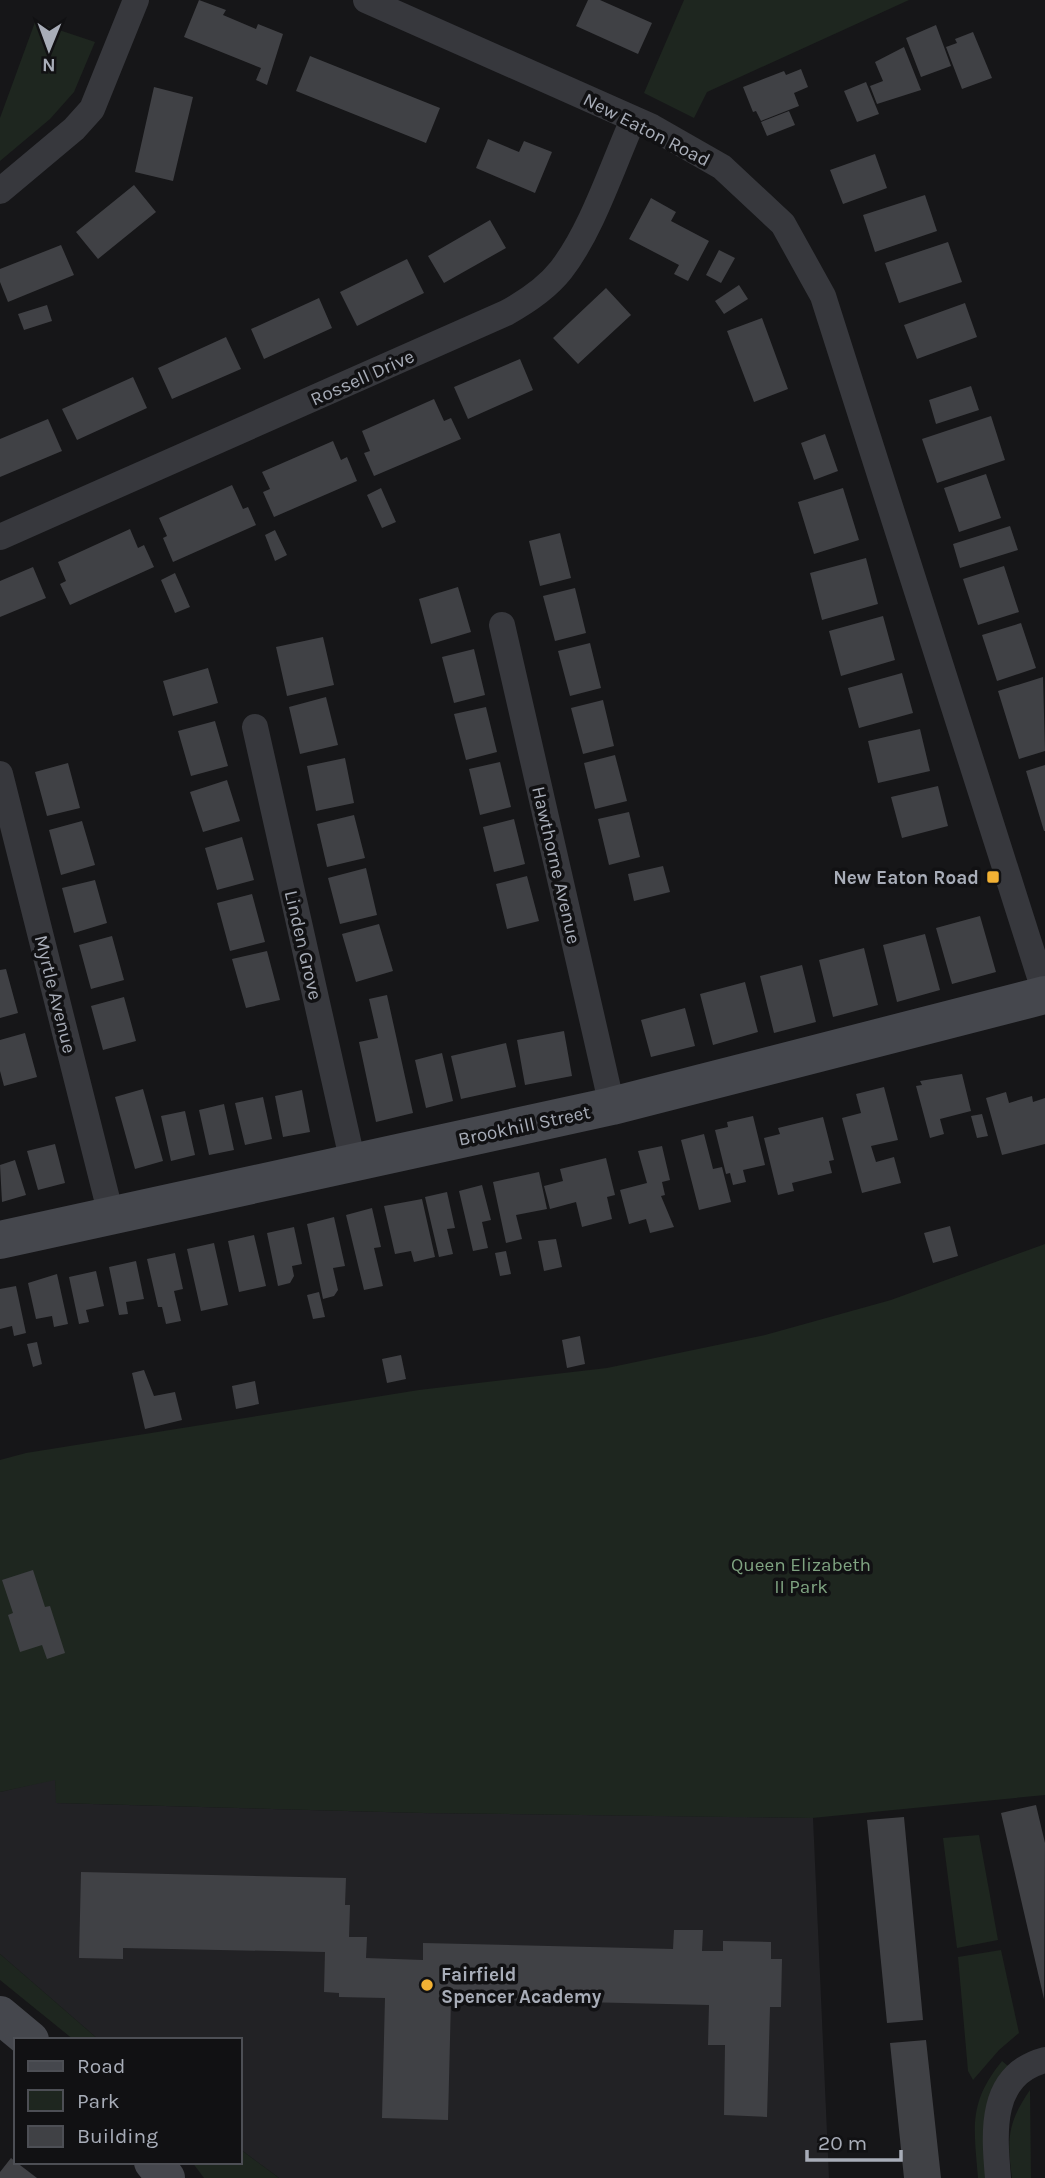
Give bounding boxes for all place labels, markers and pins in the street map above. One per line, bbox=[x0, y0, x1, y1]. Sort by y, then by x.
place label: New Eaton Road bbox=[833, 867, 979, 889]
marker: New Eaton Road bbox=[985, 869, 1001, 885]
place label: Fairfield Spencer Academy bbox=[441, 1964, 602, 2008]
marker: Fairfield Spencer Academy bbox=[419, 1977, 435, 1993]

